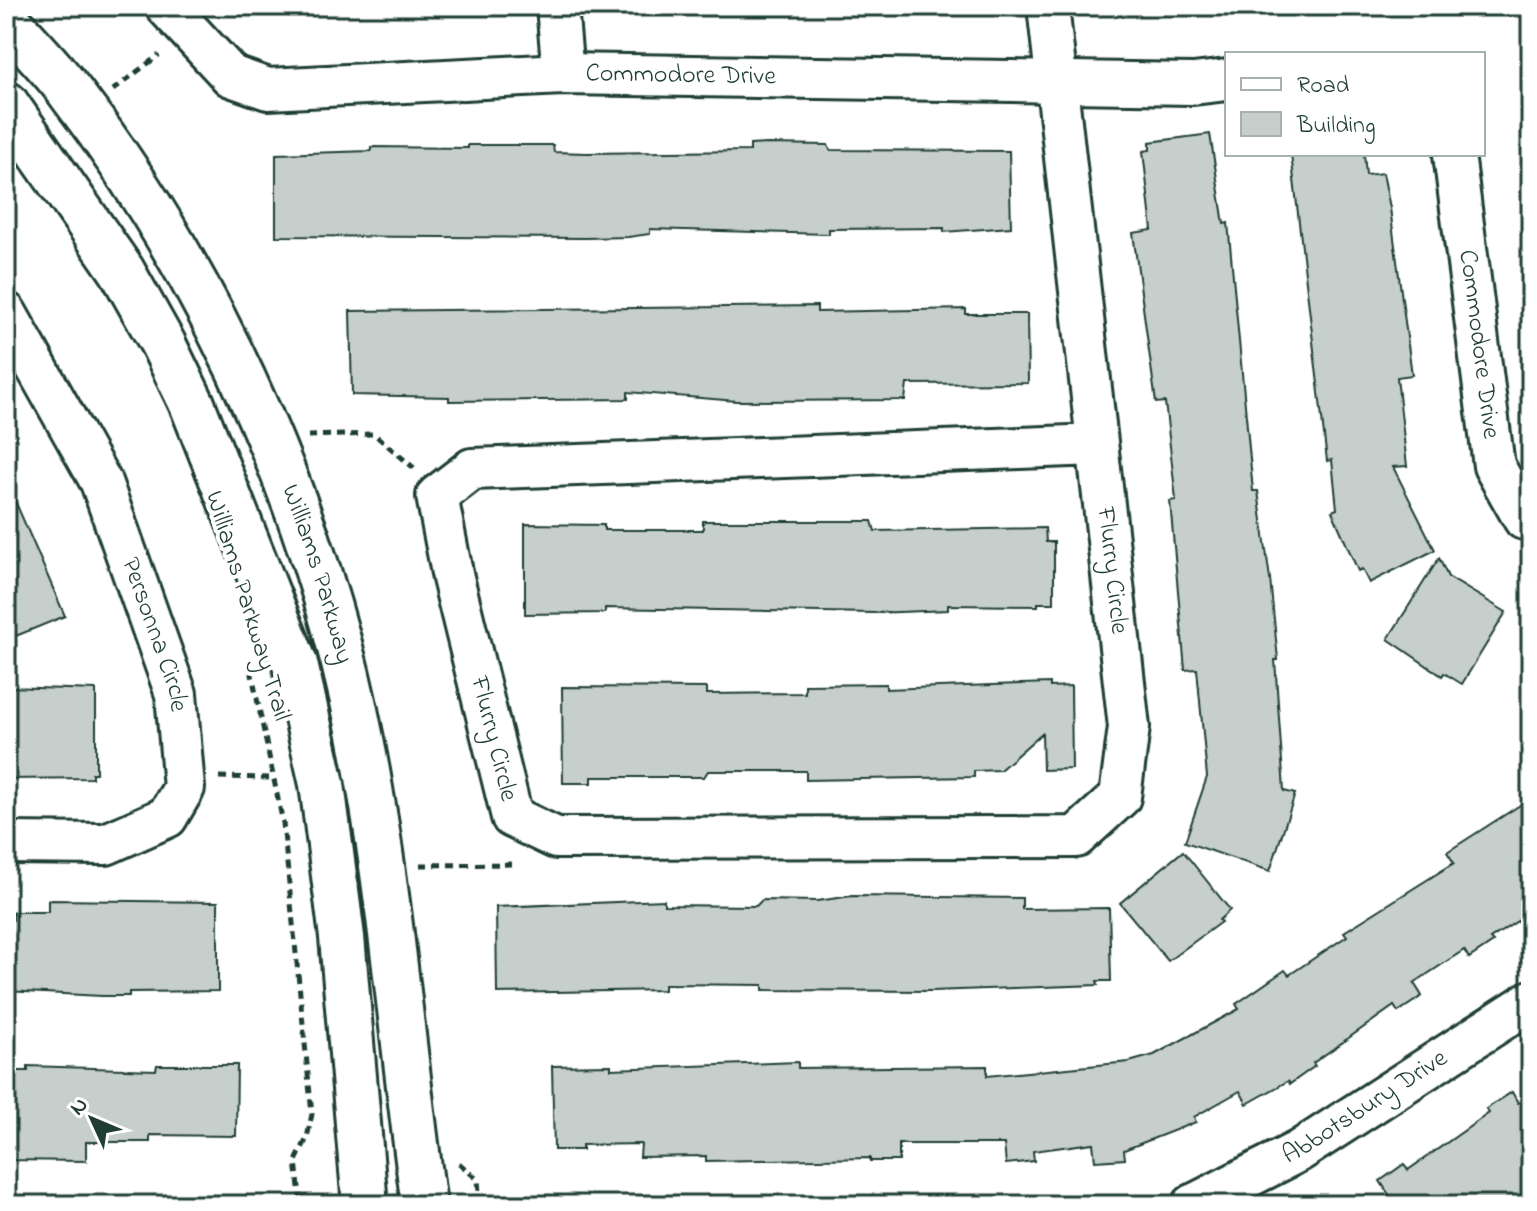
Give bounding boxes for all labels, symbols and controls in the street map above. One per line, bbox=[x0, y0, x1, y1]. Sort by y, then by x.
legend bbox=[1225, 52, 1485, 156]
street label: Commodore Drive bbox=[585, 55, 777, 96]
text: Road bbox=[1297, 69, 1350, 104]
text: Building bbox=[1296, 109, 1376, 144]
street label: Commodore Drive bbox=[1447, 248, 1509, 442]
street label: Williams Parkway bbox=[270, 479, 362, 668]
street label: Williams Parkway Trail bbox=[194, 486, 300, 726]
street label: Flurry Circle bbox=[1085, 504, 1137, 636]
street label: Personna Circle bbox=[110, 553, 196, 714]
street label: Flurry Circle bbox=[459, 671, 527, 806]
street label: Abbotsbury Drive bbox=[1276, 1040, 1456, 1175]
north arrow bbox=[52, 1079, 132, 1159]
text: N bbox=[63, 1091, 96, 1124]

